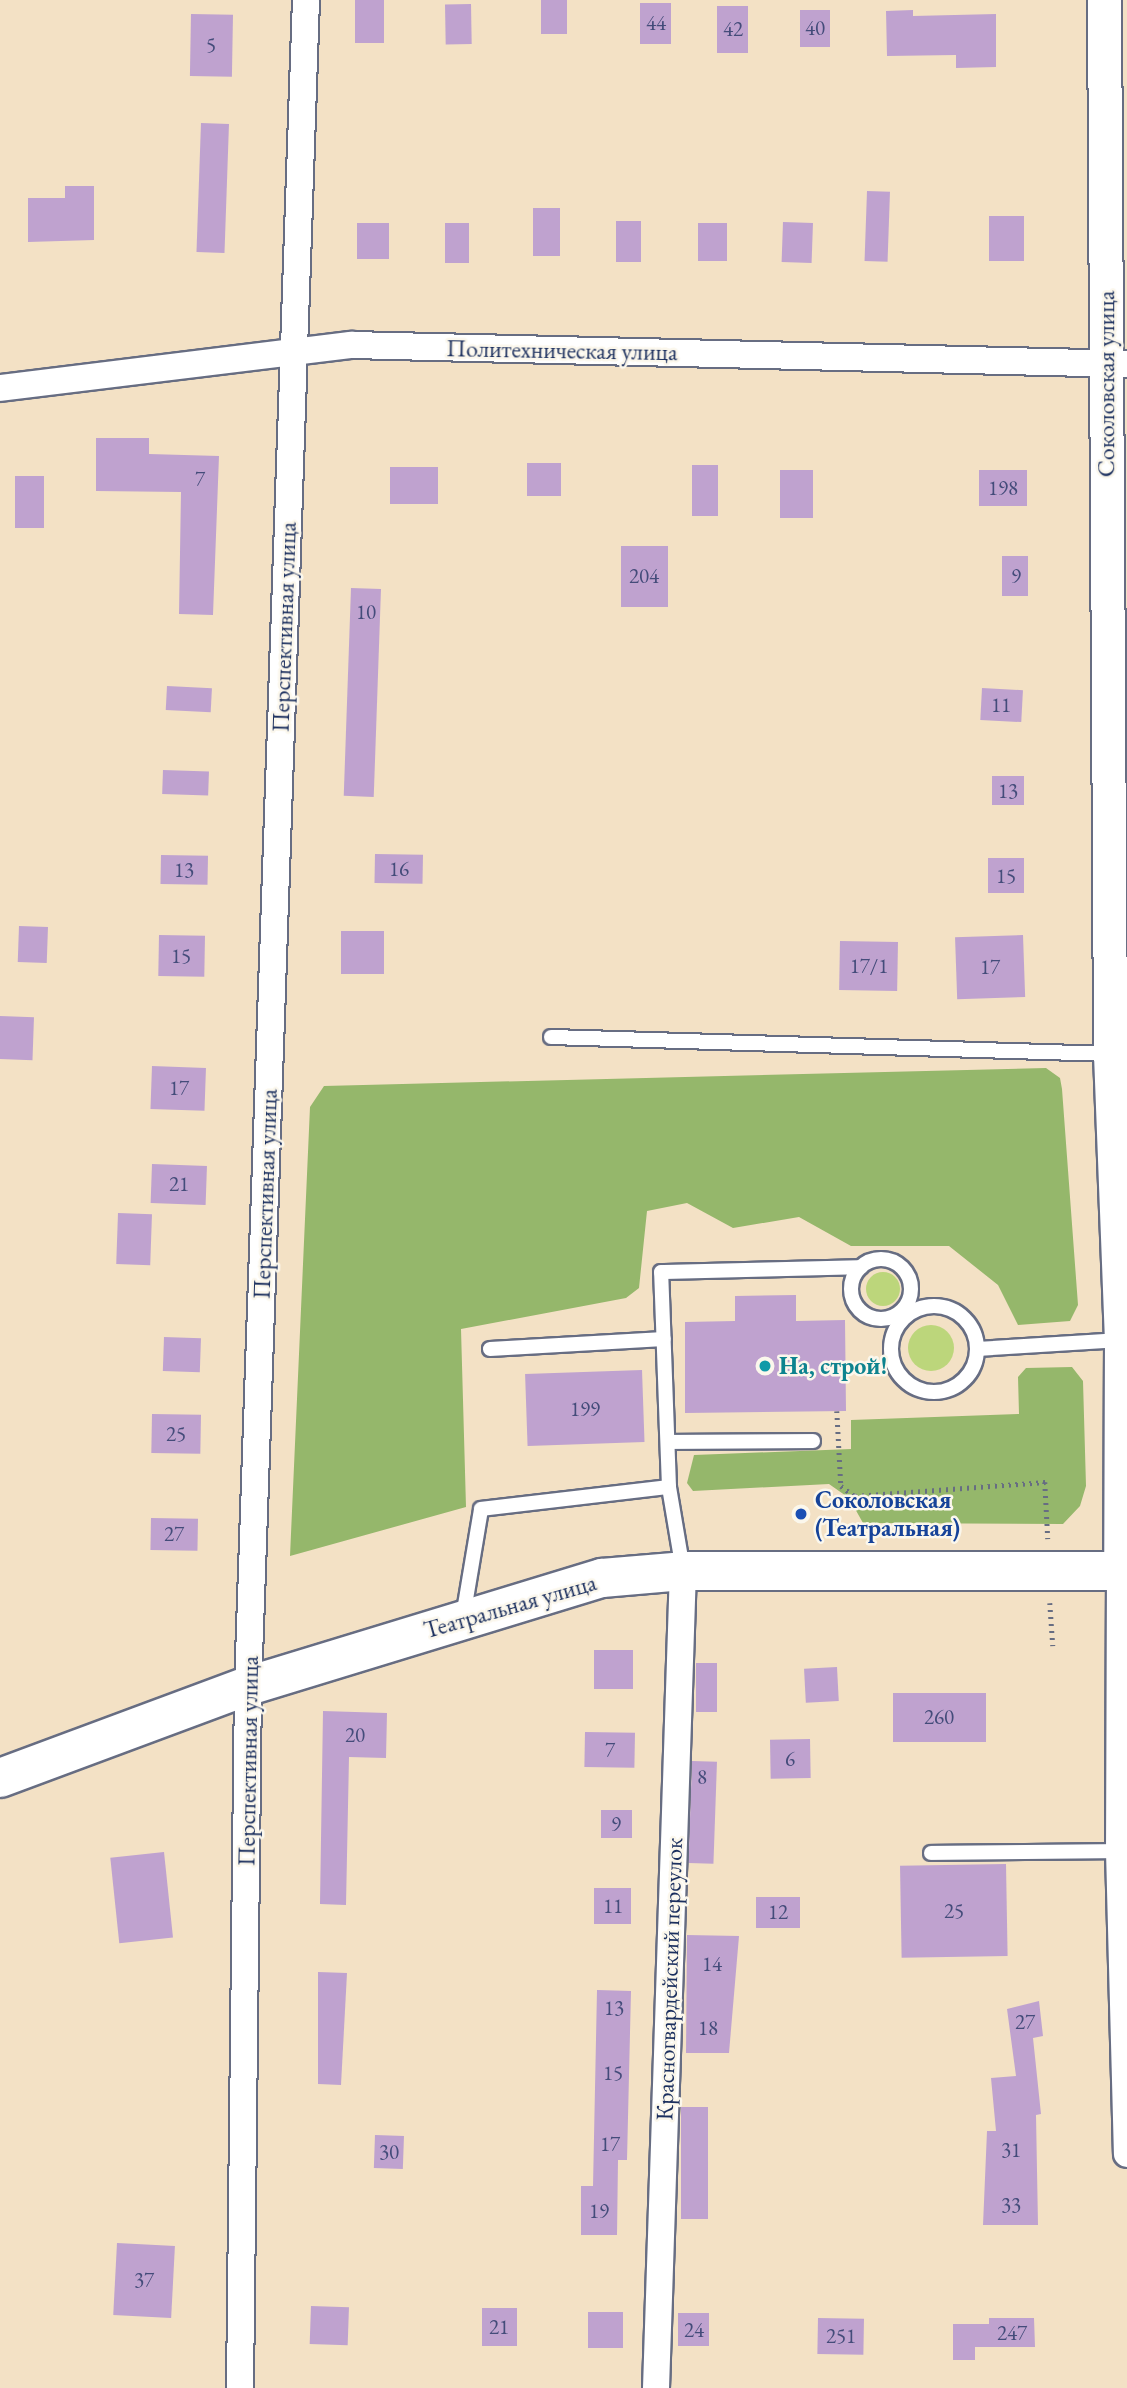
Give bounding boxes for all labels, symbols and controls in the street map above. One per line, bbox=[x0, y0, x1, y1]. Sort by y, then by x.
house number: 44 bbox=[646, 10, 666, 36]
house number: 40 bbox=[805, 15, 825, 41]
house number: 42 bbox=[723, 16, 743, 42]
house number: 5 bbox=[206, 32, 216, 58]
street label: Соколовская улица bbox=[1092, 291, 1120, 477]
street label: Политехническая улица bbox=[446, 334, 678, 366]
house number: 7 bbox=[195, 466, 205, 492]
house number: 198 bbox=[988, 475, 1018, 501]
street label: Перспективная улица bbox=[266, 521, 302, 733]
house number: 204 bbox=[629, 563, 659, 589]
house number: 9 bbox=[1011, 563, 1021, 589]
house number: 10 bbox=[356, 599, 376, 625]
house number: 11 bbox=[991, 692, 1011, 718]
house number: 13 bbox=[998, 778, 1018, 804]
house number: 16 bbox=[389, 856, 409, 882]
house number: 13 bbox=[174, 857, 194, 883]
house number: 15 bbox=[996, 863, 1016, 889]
house number: 15 bbox=[171, 943, 191, 969]
house number: 17/1 bbox=[850, 953, 888, 979]
house number: 17 bbox=[980, 954, 1000, 980]
house number: 17 bbox=[169, 1075, 189, 1101]
street label: Перспективная улица bbox=[247, 1088, 283, 1300]
house number: 21 bbox=[169, 1171, 189, 1197]
place label: На, строй! bbox=[779, 1352, 887, 1380]
marker: На, строй! bbox=[757, 1358, 773, 1374]
house number: 199 bbox=[570, 1396, 600, 1422]
house number: 25 bbox=[166, 1421, 186, 1447]
place label: Соколовская (Театральная) bbox=[815, 1486, 960, 1542]
marker: Соколовская (Театральная) bbox=[793, 1506, 809, 1522]
house number: 27 bbox=[164, 1521, 184, 1547]
street label: Театральная улица bbox=[420, 1568, 600, 1644]
street label: Перспективная улица bbox=[232, 1656, 264, 1866]
house number: 260 bbox=[924, 1704, 954, 1730]
house number: 20 bbox=[345, 1722, 365, 1748]
house number: 7 bbox=[605, 1737, 615, 1763]
house number: 6 bbox=[785, 1746, 795, 1772]
house number: 8 bbox=[697, 1764, 707, 1790]
house number: 9 bbox=[611, 1811, 621, 1837]
street label: Красногвардейский переулок bbox=[650, 1837, 688, 2121]
house number: 11 bbox=[603, 1893, 623, 1919]
house number: 25 bbox=[944, 1898, 964, 1924]
house number: 12 bbox=[768, 1899, 788, 1925]
house number: 14 bbox=[702, 1951, 722, 1977]
house number: 13 bbox=[604, 1995, 624, 2021]
house number: 27 bbox=[1015, 2009, 1035, 2035]
house number: 18 bbox=[698, 2015, 718, 2041]
house number: 15 bbox=[603, 2060, 623, 2086]
house number: 17 bbox=[600, 2131, 620, 2157]
house number: 31 bbox=[1001, 2137, 1021, 2163]
house number: 30 bbox=[379, 2139, 399, 2165]
house number: 33 bbox=[1001, 2192, 1021, 2218]
house number: 19 bbox=[589, 2198, 609, 2224]
house number: 37 bbox=[134, 2267, 154, 2293]
house number: 21 bbox=[489, 2314, 509, 2340]
house number: 24 bbox=[684, 2317, 704, 2343]
house number: 247 bbox=[997, 2320, 1027, 2346]
house number: 251 bbox=[826, 2323, 856, 2349]

